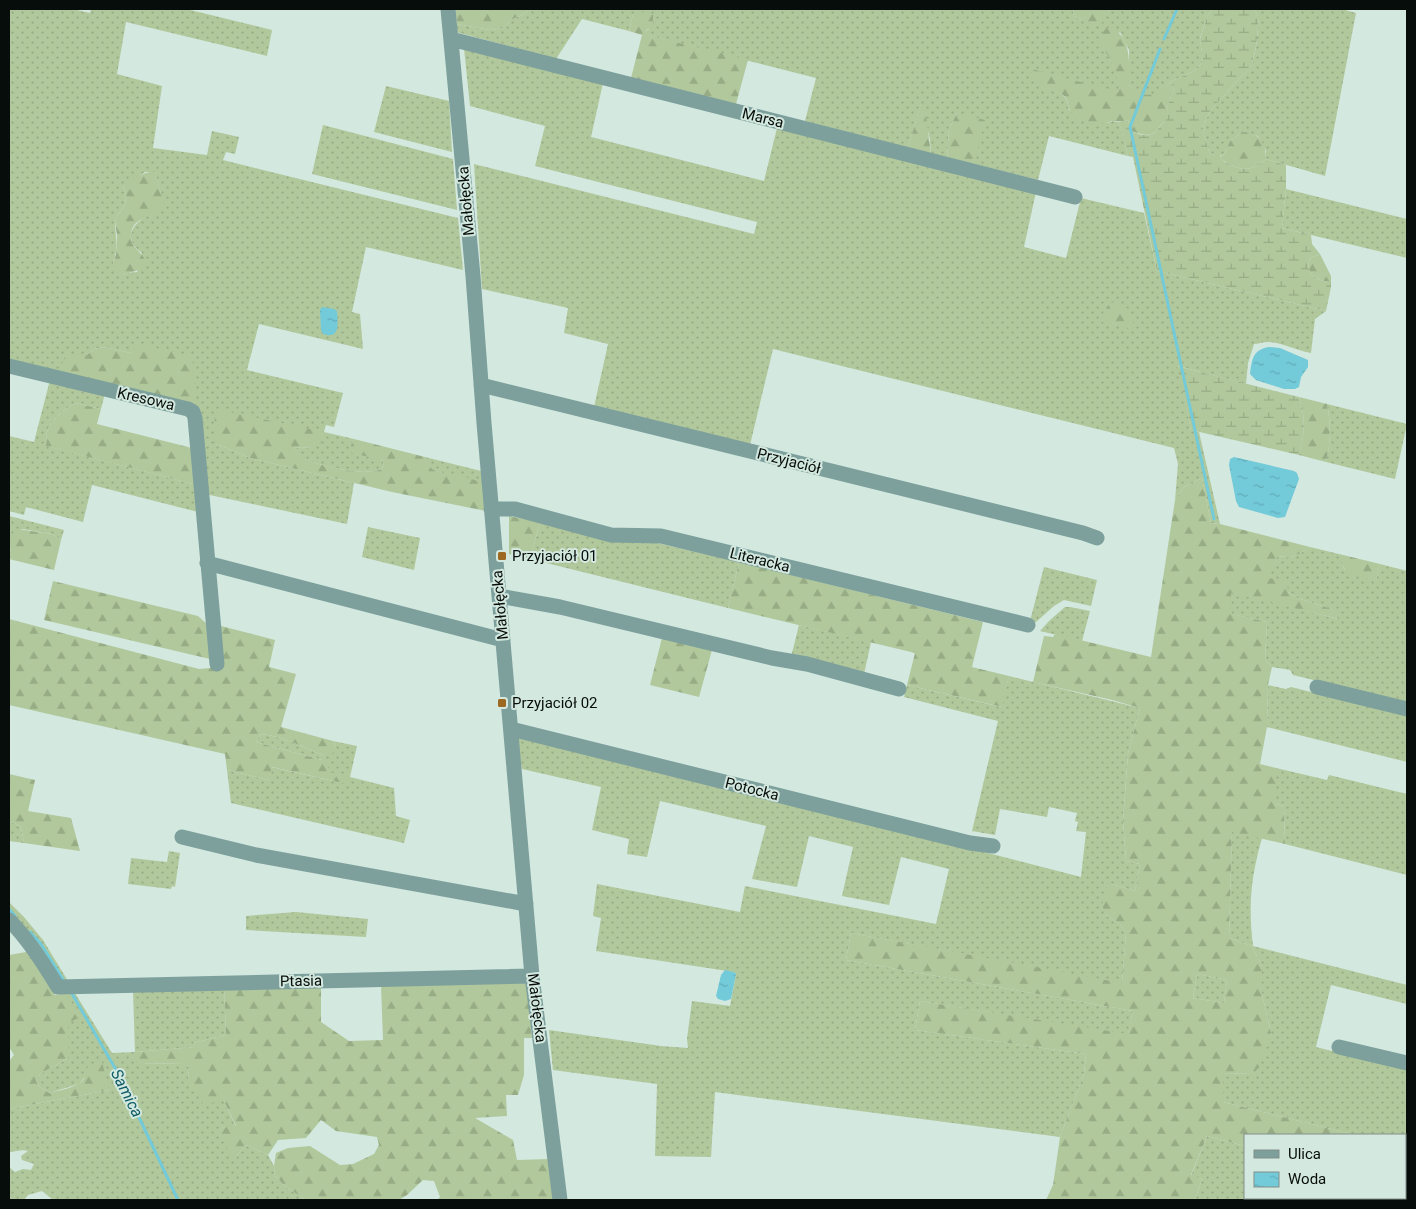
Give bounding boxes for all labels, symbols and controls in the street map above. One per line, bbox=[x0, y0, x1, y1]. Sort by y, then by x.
street label: Marsa bbox=[740, 104, 786, 132]
street label: Małołęcka bbox=[454, 166, 478, 236]
street label: Kresowa bbox=[116, 384, 176, 414]
street label: Przyjaciół bbox=[755, 444, 823, 478]
street label: Literacka bbox=[728, 544, 792, 576]
place label: Przyjaciół 01 bbox=[512, 547, 598, 565]
marker: Przyjaciół 01 bbox=[496, 550, 508, 562]
street label: Małołęcka bbox=[488, 570, 512, 640]
place label: Przyjaciół 02 bbox=[512, 694, 598, 712]
marker: Przyjaciół 02 bbox=[496, 697, 508, 709]
street label: Potocka bbox=[723, 774, 781, 804]
street label: Ptasia bbox=[280, 972, 322, 990]
street label: Małołęcka bbox=[524, 972, 550, 1044]
water label: Samica bbox=[107, 1066, 147, 1120]
legend bbox=[1244, 1134, 1406, 1199]
text: Ulica bbox=[1288, 1145, 1321, 1163]
text: Woda bbox=[1288, 1170, 1326, 1188]

